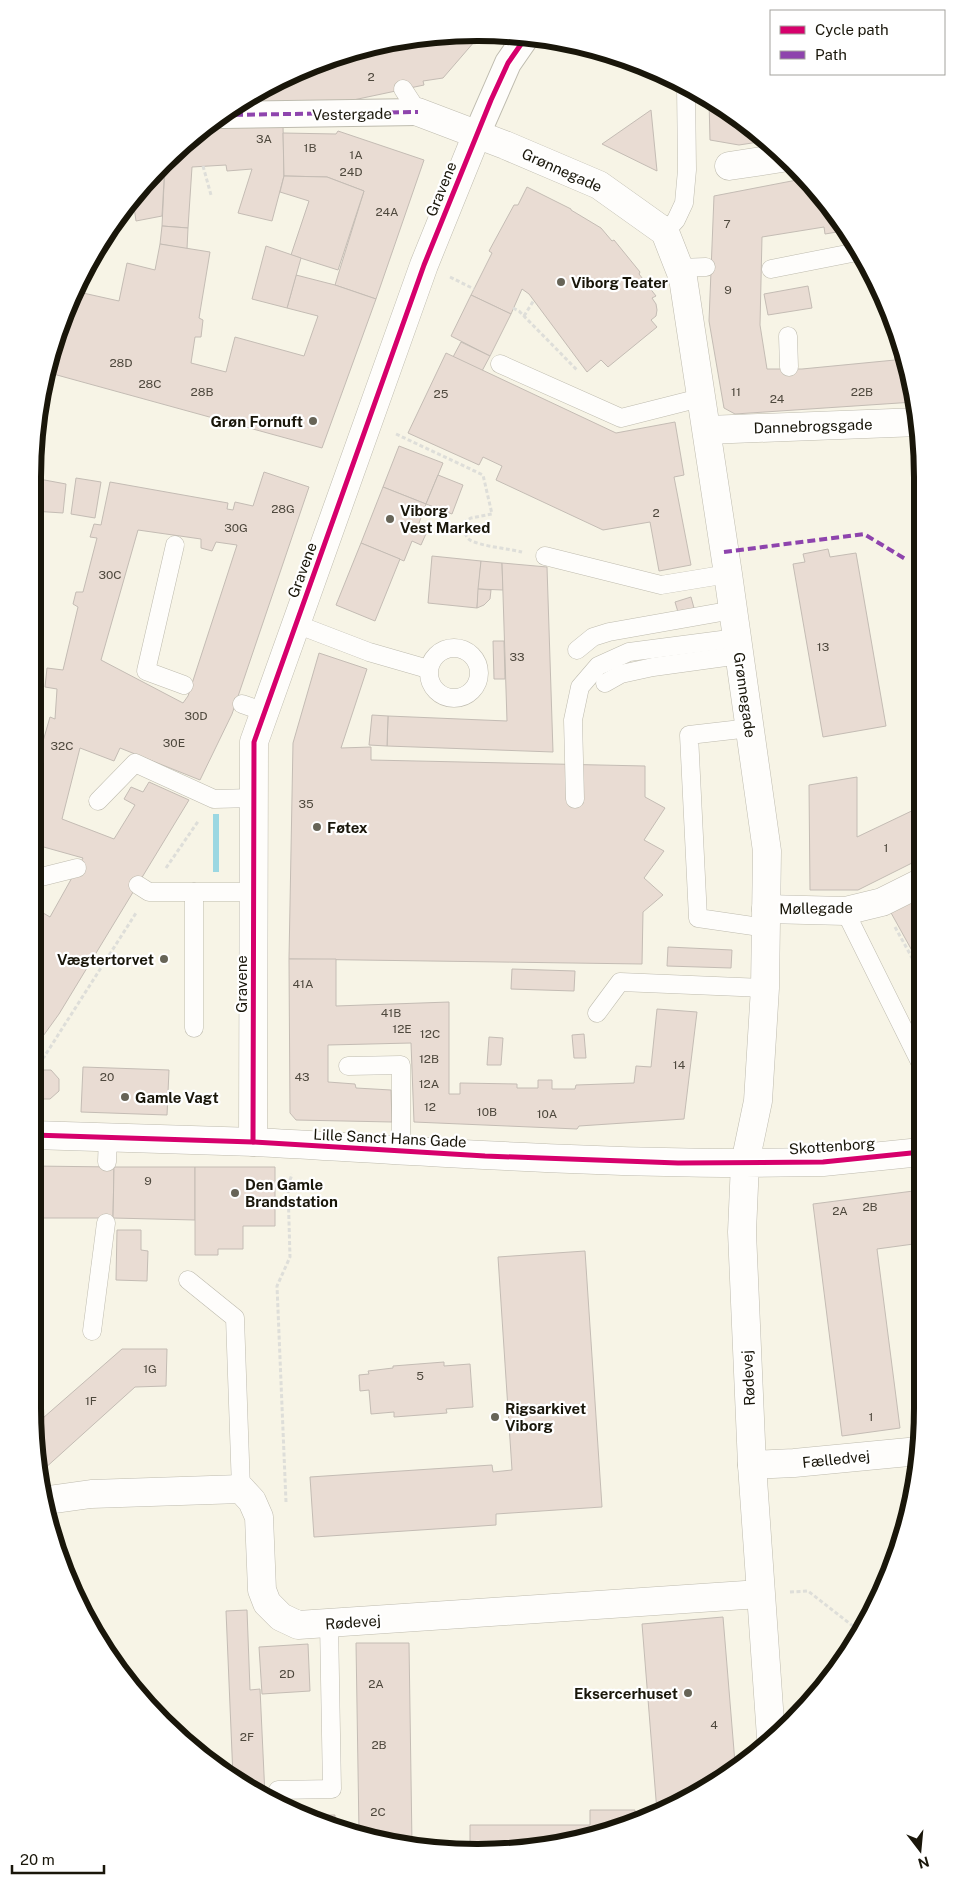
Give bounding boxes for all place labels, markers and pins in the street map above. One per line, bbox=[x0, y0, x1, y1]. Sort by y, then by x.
place label: Viborg Teater bbox=[571, 274, 668, 291]
marker: Viborg Teater bbox=[555, 276, 567, 288]
place label: Grøn Fornuft bbox=[210, 413, 303, 430]
marker: Grøn Fornuft bbox=[307, 415, 319, 427]
place label: Viborg Vest Marked bbox=[400, 502, 490, 536]
marker: Viborg Vest Marked bbox=[384, 513, 396, 525]
place label: Føtex bbox=[327, 819, 368, 836]
marker: Føtex bbox=[311, 821, 323, 833]
place label: Vægtertorvet bbox=[57, 951, 154, 968]
marker: Vægtertorvet bbox=[158, 953, 170, 965]
place label: Gamle Vagt bbox=[135, 1089, 219, 1106]
marker: Gamle Vagt bbox=[119, 1091, 131, 1103]
place label: Den Gamle Brandstation bbox=[245, 1176, 338, 1210]
marker: Den Gamle Brandstation bbox=[229, 1187, 241, 1199]
place label: Rigsarkivet Viborg bbox=[505, 1400, 586, 1434]
marker: Rigsarkivet Viborg bbox=[489, 1411, 501, 1423]
place label: Eksercerhuset bbox=[574, 1685, 678, 1702]
marker: Eksercerhuset bbox=[682, 1687, 694, 1699]

